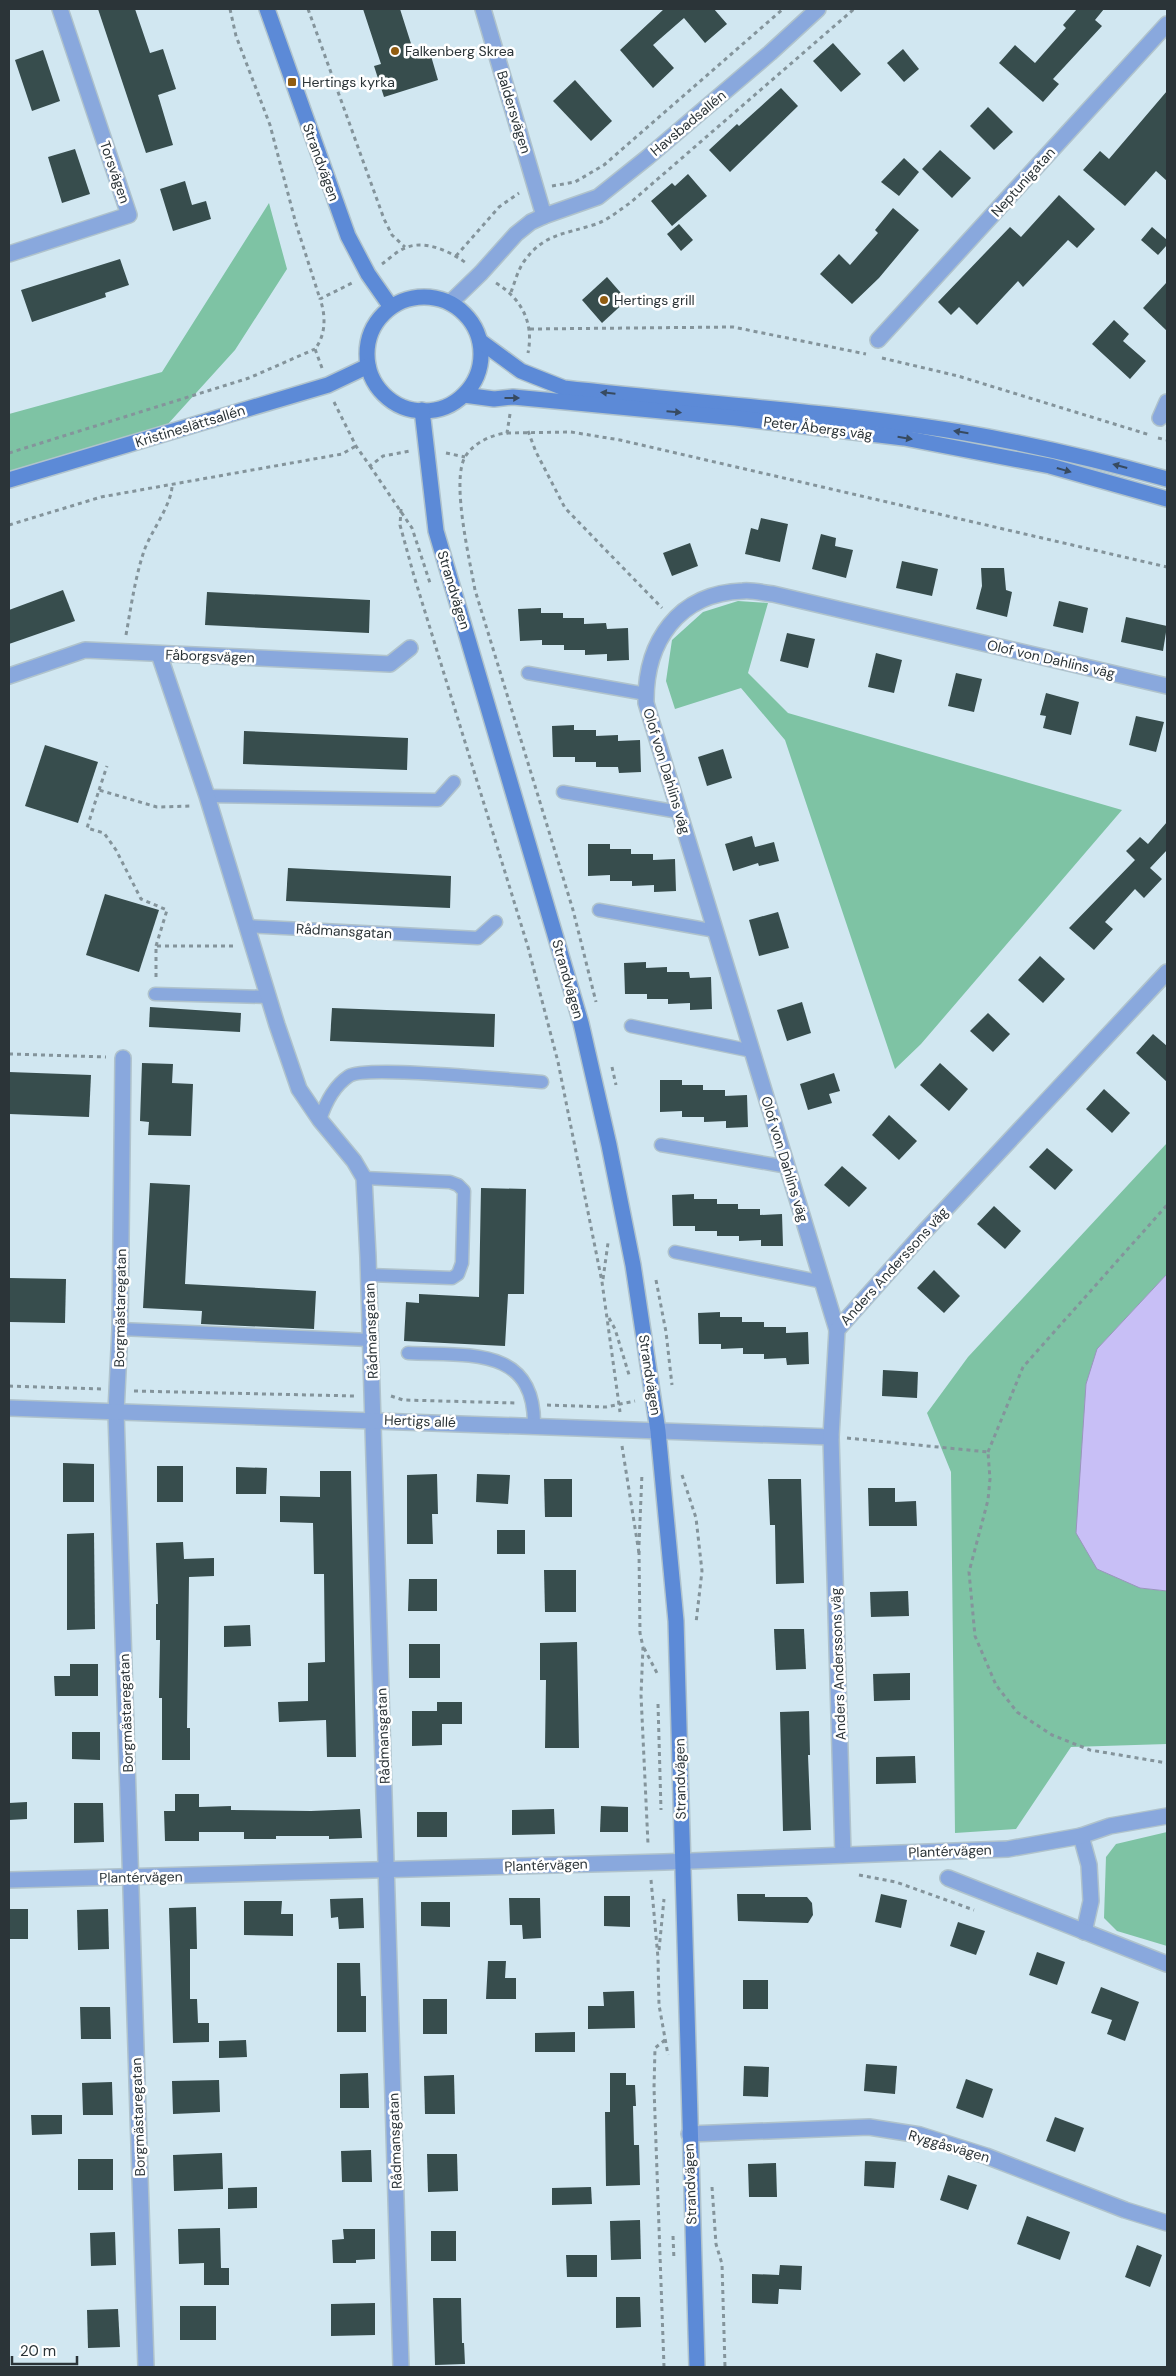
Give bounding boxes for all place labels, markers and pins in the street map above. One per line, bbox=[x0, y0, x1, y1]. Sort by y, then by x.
place label: Falkenberg Skrea bbox=[405, 42, 514, 60]
marker: Falkenberg Skrea bbox=[389, 45, 401, 57]
place label: Hertings kyrka bbox=[302, 73, 395, 91]
marker: Hertings kyrka bbox=[286, 76, 298, 88]
place label: Hertings grill bbox=[614, 291, 695, 309]
marker: Hertings grill bbox=[598, 294, 610, 306]

